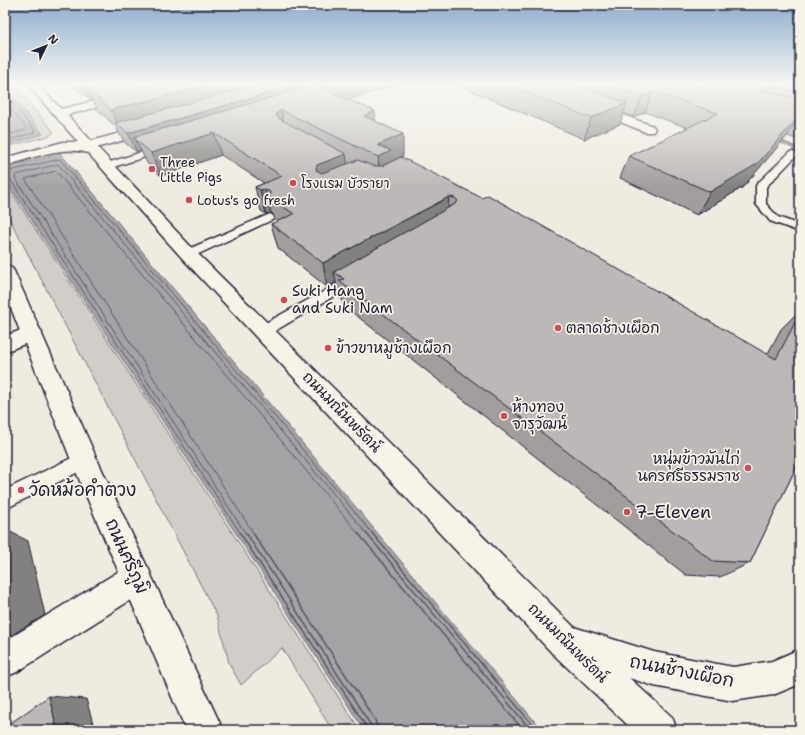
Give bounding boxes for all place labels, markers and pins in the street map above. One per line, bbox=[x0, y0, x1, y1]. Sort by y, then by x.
place label: Three Little Pigs bbox=[160, 154, 222, 186]
marker: Three Little Pigs bbox=[147, 164, 157, 174]
place label: โรงแรม บัวรายา bbox=[301, 174, 389, 192]
marker: โรงแรม บัวรายา bbox=[288, 178, 298, 188]
place label: Lotus's go fresh bbox=[197, 192, 295, 209]
marker: Lotus's go fresh bbox=[184, 195, 194, 205]
place label: Suki Hang and Suki Nam bbox=[292, 281, 393, 318]
marker: Suki Hang and Suki Nam bbox=[279, 295, 289, 305]
place label: ตลาดช้างเผือก bbox=[566, 318, 660, 338]
marker: ตลาดช้างเผือก bbox=[553, 323, 563, 333]
place label: ข้าวขาหมูช้างเผือก bbox=[336, 338, 452, 359]
marker: ข้าวขาหมูช้างเผือก bbox=[323, 343, 333, 353]
place label: ห้างทอง จารุวัฒน์ bbox=[512, 397, 567, 435]
marker: ห้างทอง จารุวัฒน์ bbox=[499, 411, 509, 421]
place label: หนุ่มข้าวมันไก่ นครศรีธรรมราช bbox=[637, 449, 740, 486]
marker: หนุ่มข้าวมันไก่ นครศรีธรรมราช bbox=[743, 463, 753, 473]
place label: วัดหม้อคำตวง bbox=[29, 478, 136, 502]
marker: วัดหม้อคำตวง bbox=[16, 485, 26, 495]
place label: 7-Eleven bbox=[635, 500, 711, 524]
marker: 7-Eleven bbox=[622, 507, 632, 517]

